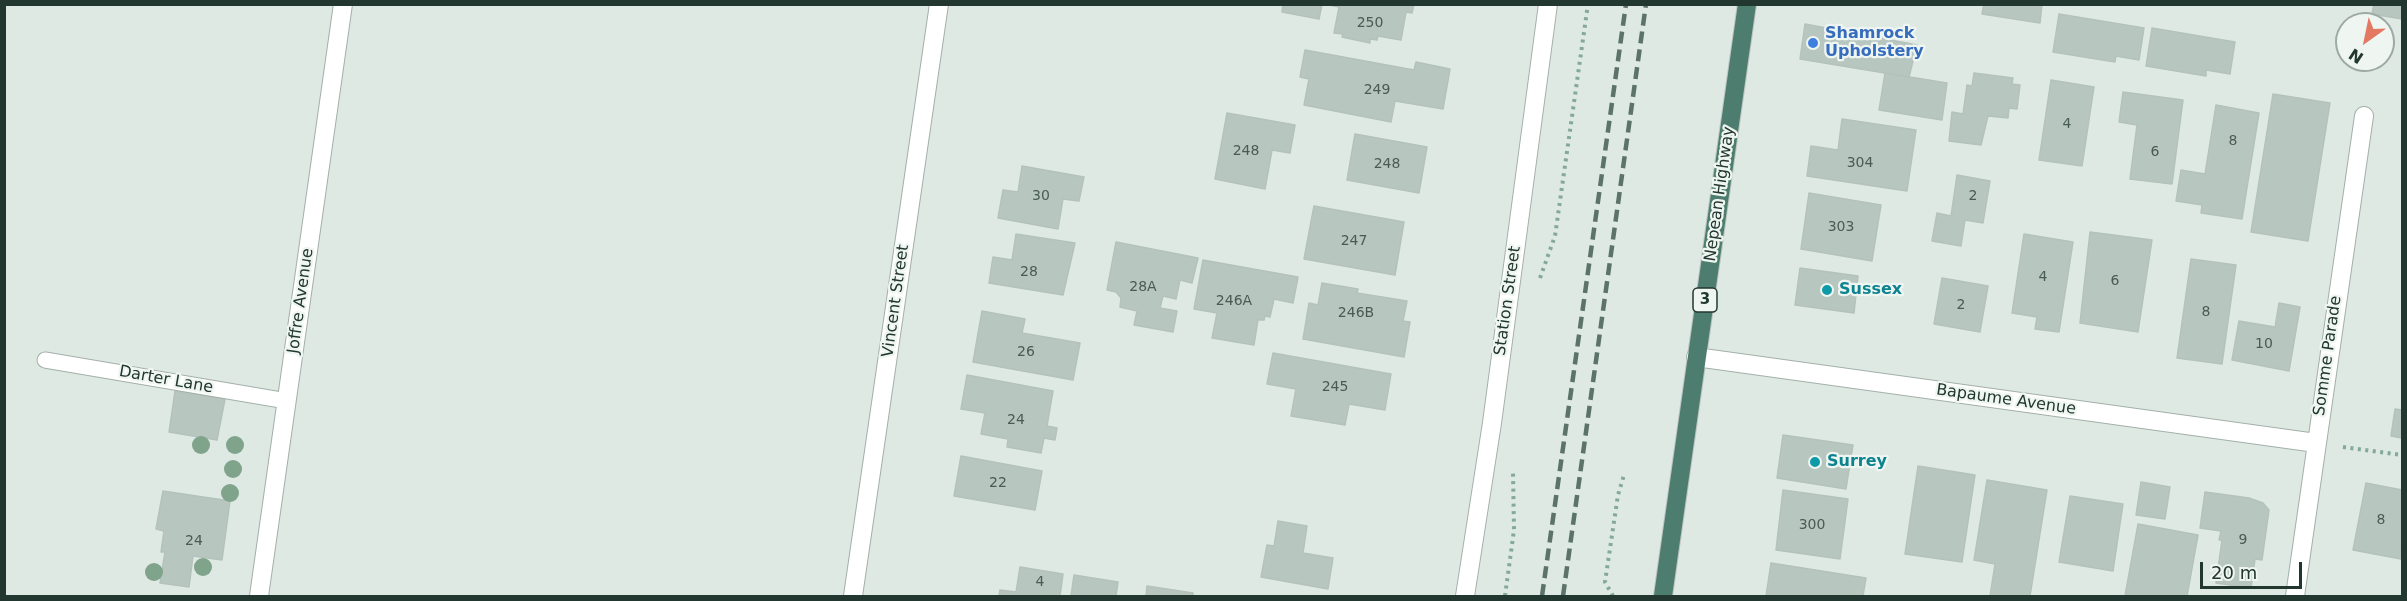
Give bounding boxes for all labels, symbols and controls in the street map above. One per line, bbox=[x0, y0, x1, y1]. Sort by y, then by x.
north arrow bbox=[2335, 12, 2395, 72]
house number: 250 bbox=[1357, 15, 1383, 31]
place label: Shamrock Upholstery bbox=[1825, 24, 1924, 62]
marker: Shamrock Upholstery bbox=[1806, 36, 1820, 50]
text: N bbox=[2345, 44, 2367, 67]
house number: 249 bbox=[1364, 82, 1390, 98]
house number: 4 bbox=[2063, 116, 2071, 132]
street label: Nepean Highway bbox=[1701, 125, 1739, 263]
house number: 8 bbox=[2229, 133, 2237, 149]
house number: 248 bbox=[1233, 143, 1259, 159]
house number: 6 bbox=[2151, 144, 2159, 160]
house number: 304 bbox=[1847, 155, 1873, 171]
house number: 248 bbox=[1374, 156, 1400, 172]
house number: 30 bbox=[1032, 188, 1050, 204]
house number: 2 bbox=[1969, 188, 1977, 204]
house number: 303 bbox=[1828, 219, 1854, 235]
house number: 247 bbox=[1341, 233, 1367, 249]
street label: Vincent Street bbox=[879, 243, 913, 359]
street label: Station Street bbox=[1491, 245, 1525, 357]
street label: Joffre Avenue bbox=[284, 247, 318, 355]
house number: 28 bbox=[1020, 264, 1038, 280]
house number: 4 bbox=[2039, 269, 2047, 285]
house number: 6 bbox=[2111, 273, 2119, 289]
house number: 28A bbox=[1129, 279, 1157, 295]
place label: Sussex bbox=[1839, 280, 1902, 300]
marker: Sussex bbox=[1820, 283, 1834, 297]
road number: 3 bbox=[1693, 288, 1717, 312]
house number: 246A bbox=[1216, 293, 1252, 309]
street label: Somme Parade bbox=[2310, 295, 2346, 417]
house number: 2 bbox=[1957, 297, 1965, 313]
house number: 8 bbox=[2202, 304, 2210, 320]
house number: 246B bbox=[1338, 305, 1374, 321]
house number: 10 bbox=[2255, 336, 2273, 352]
house number: 26 bbox=[1017, 344, 1035, 360]
street label: Darter Lane bbox=[117, 362, 215, 398]
house number: 245 bbox=[1322, 379, 1348, 395]
street label: Bapaume Avenue bbox=[1935, 381, 2077, 419]
house number: 24 bbox=[1007, 412, 1025, 428]
place label: Surrey bbox=[1827, 452, 1887, 472]
marker: Surrey bbox=[1808, 455, 1822, 469]
house number: 22 bbox=[989, 475, 1007, 491]
house number: 8 bbox=[2377, 512, 2385, 528]
house number: 300 bbox=[1799, 517, 1825, 533]
house number: 9 bbox=[2239, 532, 2247, 548]
house number: 24 bbox=[185, 533, 203, 549]
scale bar bbox=[2203, 550, 2305, 588]
text: 20 m bbox=[2211, 562, 2257, 583]
house number: 4 bbox=[1036, 574, 1044, 590]

